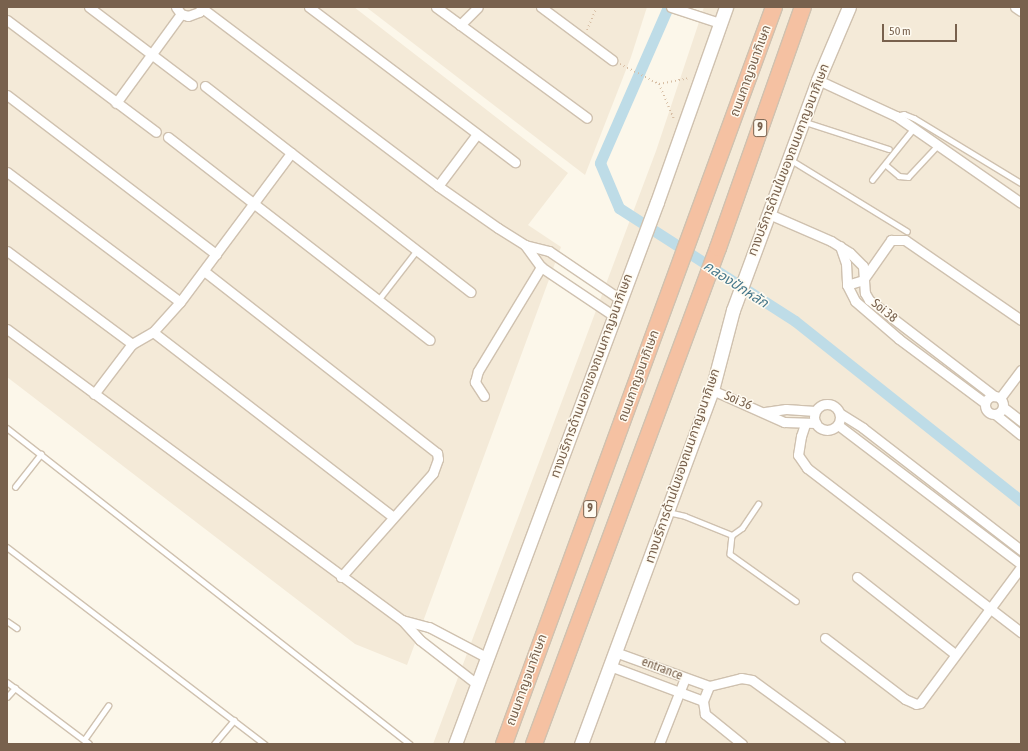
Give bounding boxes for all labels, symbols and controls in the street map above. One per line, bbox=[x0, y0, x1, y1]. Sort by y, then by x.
scale bar bbox=[884, 16, 959, 42]
street label: ถนนกาญจนาภิเษก bbox=[727, 23, 775, 119]
text: 50 m bbox=[889, 24, 911, 38]
street label: ทางบริการด้านในของถนนกาญจนาภิเษก bbox=[745, 62, 833, 258]
road number: 9 bbox=[753, 118, 767, 138]
water label: คลองปักหลัก bbox=[701, 257, 771, 311]
street label: ทางบริการด้านนอกของถนนกาญจนาภิเษก bbox=[548, 272, 636, 480]
street label: Soi 38 bbox=[868, 296, 900, 326]
street label: ถนนกาญจนาภิเษก bbox=[615, 328, 663, 424]
street label: ทางบริการด้านในของถนนกาญจนาภิเษก bbox=[642, 367, 724, 565]
street label: Soi 36 bbox=[722, 388, 754, 414]
road number: 9 bbox=[583, 499, 597, 519]
street label: ถนนกาญจนาภิเษก bbox=[503, 632, 551, 728]
street label: entrance bbox=[639, 654, 685, 684]

